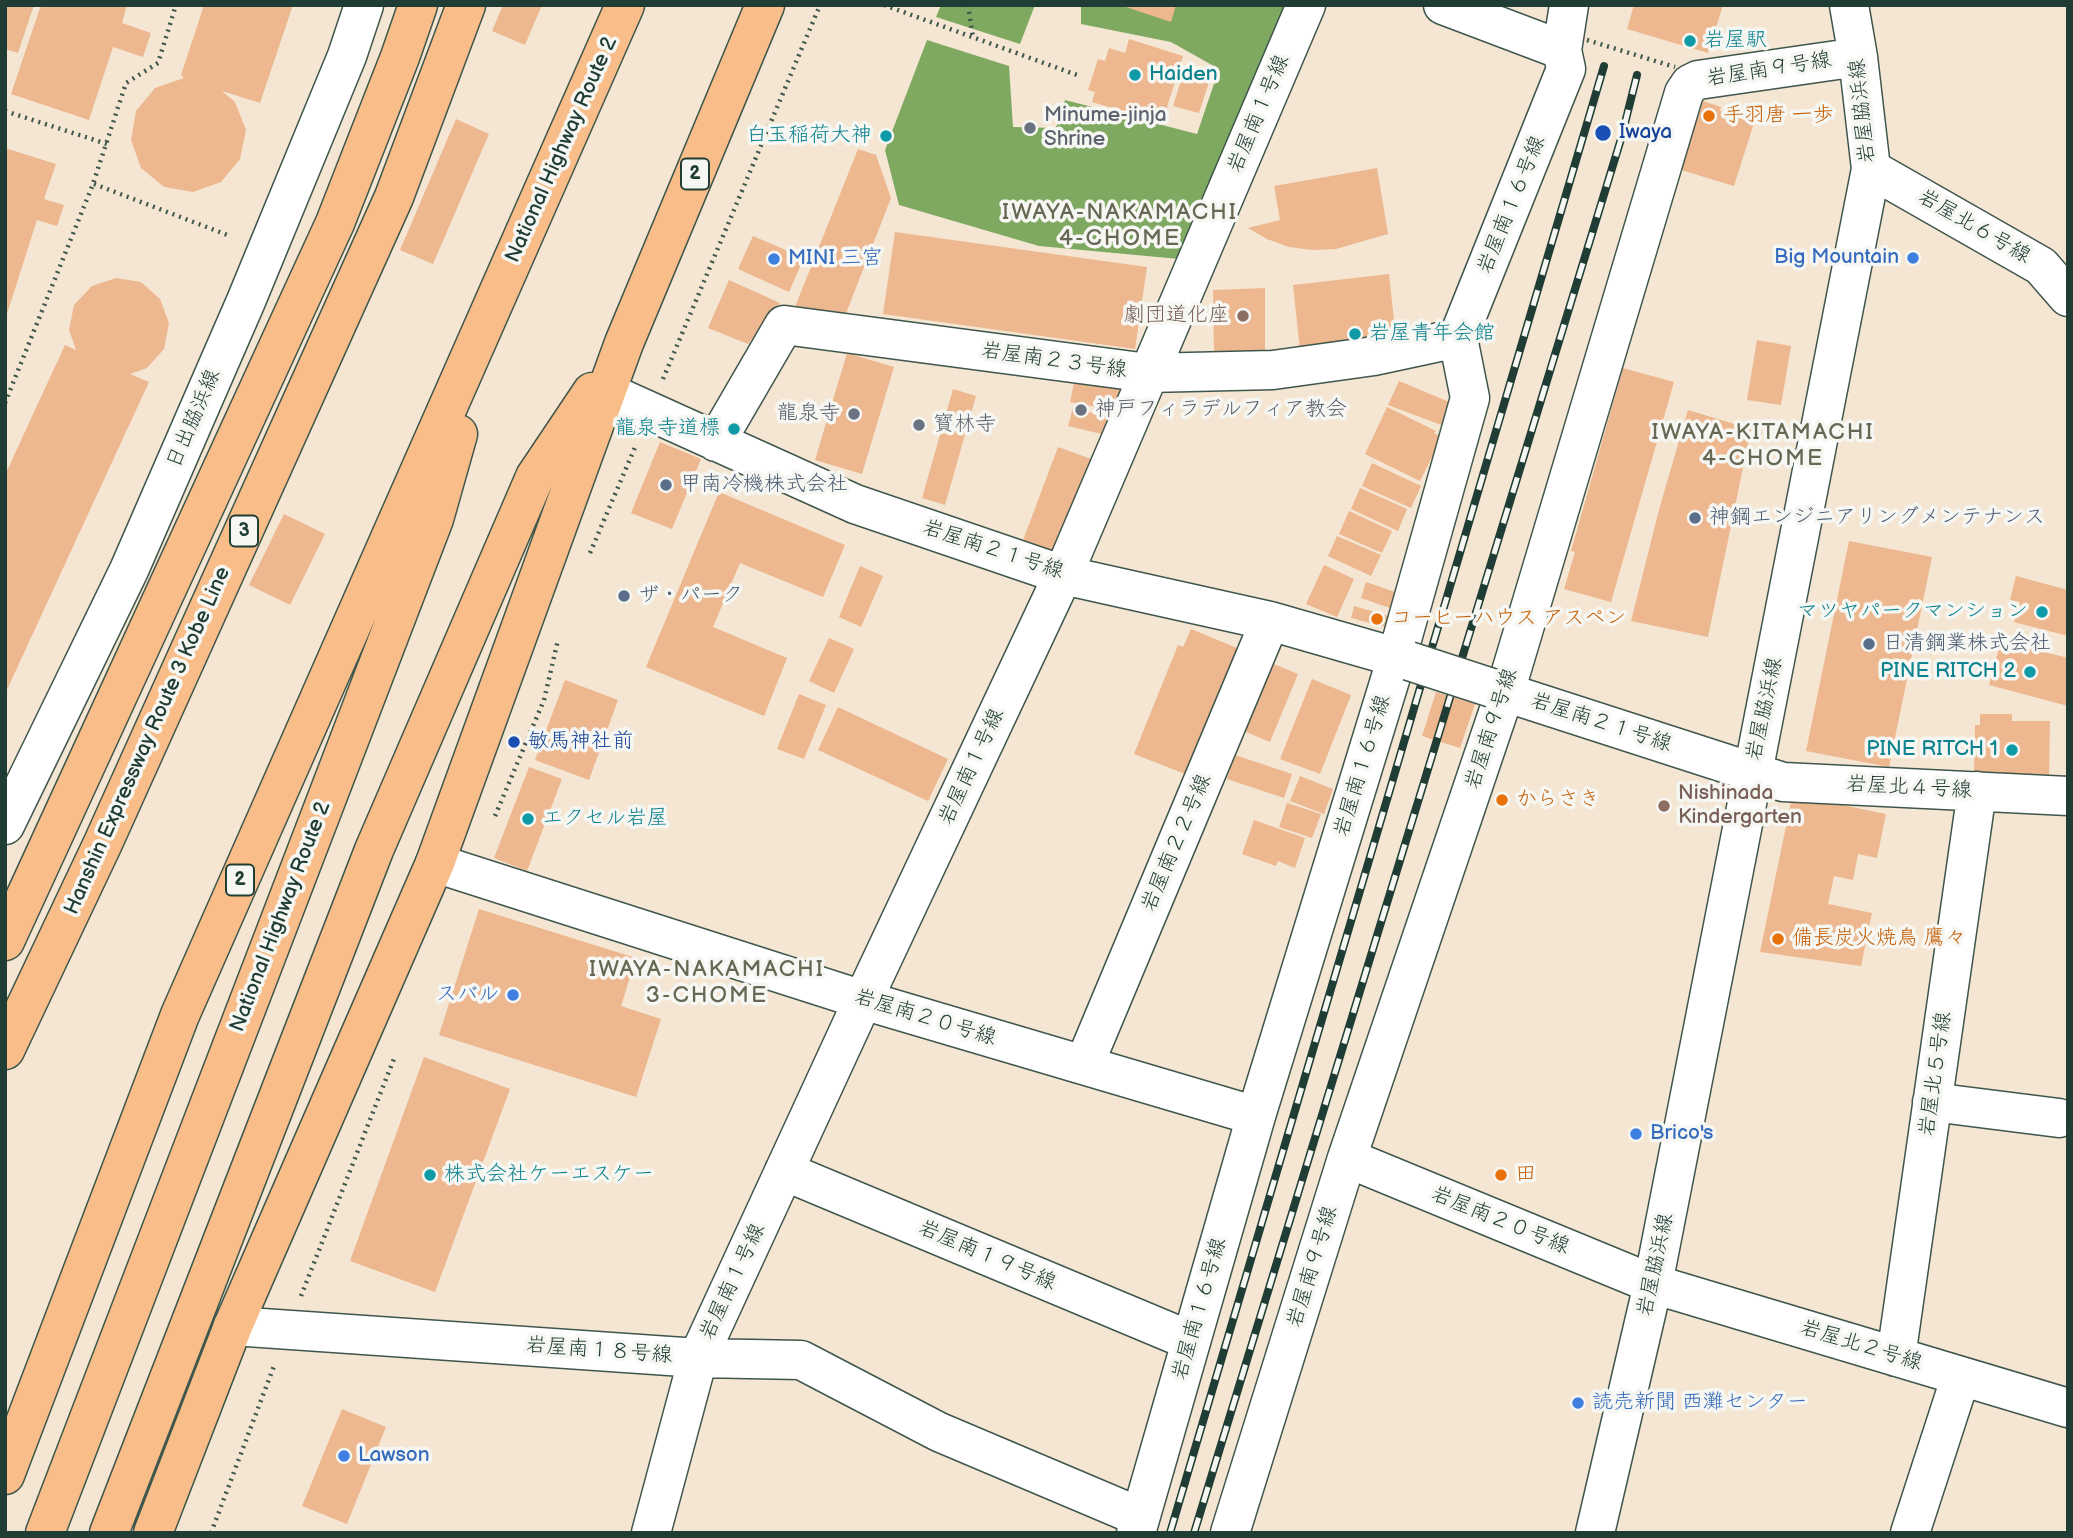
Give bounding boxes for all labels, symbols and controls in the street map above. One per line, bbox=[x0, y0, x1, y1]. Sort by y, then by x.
place label: 岩屋駅 bbox=[1704, 28, 1767, 54]
street label: National Highway Route 2 bbox=[501, 33, 623, 267]
marker: 岩屋駅 bbox=[1682, 33, 1698, 49]
street label: 岩屋南９号線 bbox=[1705, 48, 1833, 92]
street label: 岩屋南１号線 bbox=[1223, 51, 1295, 177]
street label: 岩屋脇浜線 bbox=[1845, 57, 1881, 165]
place label: Haiden bbox=[1149, 62, 1217, 88]
marker: Haiden bbox=[1127, 67, 1143, 83]
place label: Minume-jinja Shrine bbox=[1044, 103, 1167, 153]
place label: 手羽唐 一歩 bbox=[1723, 103, 1834, 129]
marker: 手羽唐 一歩 bbox=[1701, 108, 1717, 124]
marker: Minume-jinja Shrine bbox=[1022, 120, 1038, 136]
place label: Iwaya bbox=[1619, 120, 1672, 146]
place label: 白玉稲荷大神 bbox=[746, 123, 872, 149]
marker: Iwaya bbox=[1593, 123, 1613, 143]
marker: 白玉稲荷大神 bbox=[878, 128, 894, 144]
street label: 岩屋南１６号線 bbox=[1473, 132, 1551, 278]
road number: 2 bbox=[681, 158, 709, 190]
street label: 岩屋北６号線 bbox=[1913, 185, 2035, 269]
district label: IWAYA-NAKAMACHI 4-CHOME bbox=[1004, 199, 1236, 253]
place label: Big Mountain bbox=[1774, 245, 1899, 271]
place label: MINI 三宮 bbox=[788, 246, 883, 272]
marker: Big Mountain bbox=[1905, 250, 1921, 266]
marker: MINI 三宮 bbox=[766, 251, 782, 267]
place label: 劇団道化座 bbox=[1124, 303, 1229, 329]
marker: 劇団道化座 bbox=[1235, 308, 1251, 324]
place label: 岩屋青年会館 bbox=[1369, 321, 1495, 347]
marker: 岩屋青年会館 bbox=[1347, 326, 1363, 342]
street label: 岩屋南２３号線 bbox=[979, 338, 1129, 384]
street label: 日出脇浜線 bbox=[162, 366, 226, 472]
place label: 神戸フィラデルフィア教会 bbox=[1095, 397, 1347, 423]
place label: 龍泉寺 bbox=[777, 401, 840, 427]
marker: 神戸フィラデルフィア教会 bbox=[1073, 402, 1089, 418]
marker: 龍泉寺 bbox=[846, 406, 862, 422]
place label: 寳林寺 bbox=[933, 412, 996, 438]
place label: 龍泉寺道標 bbox=[615, 416, 720, 442]
marker: 寳林寺 bbox=[911, 417, 927, 433]
district label: IWAYA-KITAMACHI 4-CHOME bbox=[1653, 419, 1873, 473]
marker: 龍泉寺道標 bbox=[726, 421, 742, 437]
place label: 甲南冷機株式会社 bbox=[680, 472, 848, 498]
marker: 甲南冷機株式会社 bbox=[658, 477, 674, 493]
place label: 神鋼エンジニアリングメンテナンス bbox=[1709, 505, 2045, 531]
marker: 神鋼エンジニアリングメンテナンス bbox=[1687, 510, 1703, 526]
street label: 岩屋南２１号線 bbox=[919, 515, 1067, 585]
road number: 3 bbox=[230, 516, 258, 546]
street label: Hanshin Expressway Route 3 Kobe Line bbox=[60, 563, 236, 919]
place label: ザ・パーク bbox=[638, 583, 743, 609]
marker: ザ・パーク bbox=[616, 588, 632, 604]
place label: マツヤパークマンション bbox=[1797, 599, 2028, 625]
marker: マツヤパークマンション bbox=[2034, 604, 2050, 620]
place label: コーヒーハウス アスペン bbox=[1391, 606, 1626, 632]
marker: コーヒーハウス アスペン bbox=[1369, 611, 1385, 627]
place label: 日清鋼業株式会社 bbox=[1883, 631, 2051, 657]
marker: 日清鋼業株式会社 bbox=[1861, 636, 1877, 652]
street label: 岩屋脇浜線 bbox=[1742, 655, 1788, 763]
place label: PINE RITCH 2 bbox=[1880, 659, 2016, 685]
marker: PINE RITCH 2 bbox=[2022, 664, 2038, 680]
street label: 岩屋南９号線 bbox=[1461, 665, 1523, 793]
street label: 岩屋南２１号線 bbox=[1527, 688, 1675, 758]
street label: 岩屋南１６号線 bbox=[1329, 692, 1397, 840]
street label: 岩屋南１号線 bbox=[934, 705, 1010, 829]
place label: 敏馬神社前 bbox=[528, 729, 633, 755]
marker: 敏馬神社前 bbox=[506, 734, 522, 750]
place label: PINE RITCH 1 bbox=[1866, 737, 1998, 763]
marker: PINE RITCH 1 bbox=[2004, 742, 2020, 758]
street label: 岩屋南２２号線 bbox=[1137, 770, 1217, 916]
street label: 岩屋北４号線 bbox=[1845, 772, 1973, 804]
place label: Nishinada Kindergarten bbox=[1678, 781, 1802, 831]
place label: からさき bbox=[1516, 787, 1600, 813]
marker: からさき bbox=[1494, 792, 1510, 808]
street label: National Highway Route 2 bbox=[225, 798, 337, 1036]
marker: Nishinada Kindergarten bbox=[1656, 798, 1672, 814]
place label: エクセル岩屋 bbox=[542, 806, 668, 832]
marker: エクセル岩屋 bbox=[520, 811, 536, 827]
road number: 2 bbox=[226, 864, 254, 895]
place label: 備長炭火焼鳥 鷹々 bbox=[1792, 926, 1966, 952]
marker: 備長炭火焼鳥 鷹々 bbox=[1770, 931, 1786, 947]
district label: IWAYA-NAKAMACHI 3-CHOME bbox=[591, 956, 823, 1010]
place label: スバル bbox=[436, 982, 499, 1008]
street label: 岩屋南２０号線 bbox=[851, 984, 999, 1052]
marker: スバル bbox=[505, 987, 521, 1003]
street label: 岩屋北５号線 bbox=[1915, 1010, 1957, 1138]
place label: Brico's bbox=[1650, 1121, 1713, 1147]
marker: Brico's bbox=[1628, 1126, 1644, 1142]
place label: 株式会社ケーエスケー bbox=[444, 1162, 654, 1188]
place label: 田 bbox=[1515, 1162, 1536, 1188]
marker: 株式会社ケーエスケー bbox=[422, 1167, 438, 1183]
marker: 田 bbox=[1493, 1167, 1509, 1183]
street label: 岩屋南２０号線 bbox=[1427, 1182, 1573, 1260]
street label: 岩屋南９号線 bbox=[1283, 1203, 1343, 1331]
street label: 岩屋脇浜線 bbox=[1633, 1211, 1679, 1319]
street label: 岩屋南１９号線 bbox=[914, 1216, 1060, 1296]
street label: 岩屋南１号線 bbox=[695, 1220, 771, 1344]
street label: 岩屋南１６号線 bbox=[1168, 1235, 1232, 1383]
street label: 岩屋北２号線 bbox=[1797, 1316, 1925, 1376]
street label: 岩屋南１８号線 bbox=[525, 1333, 673, 1369]
place label: 読売新聞 西灘センター bbox=[1592, 1390, 1808, 1416]
marker: 読売新聞 西灘センター bbox=[1570, 1395, 1586, 1411]
place label: Lawson bbox=[358, 1443, 430, 1469]
marker: Lawson bbox=[336, 1448, 352, 1464]

